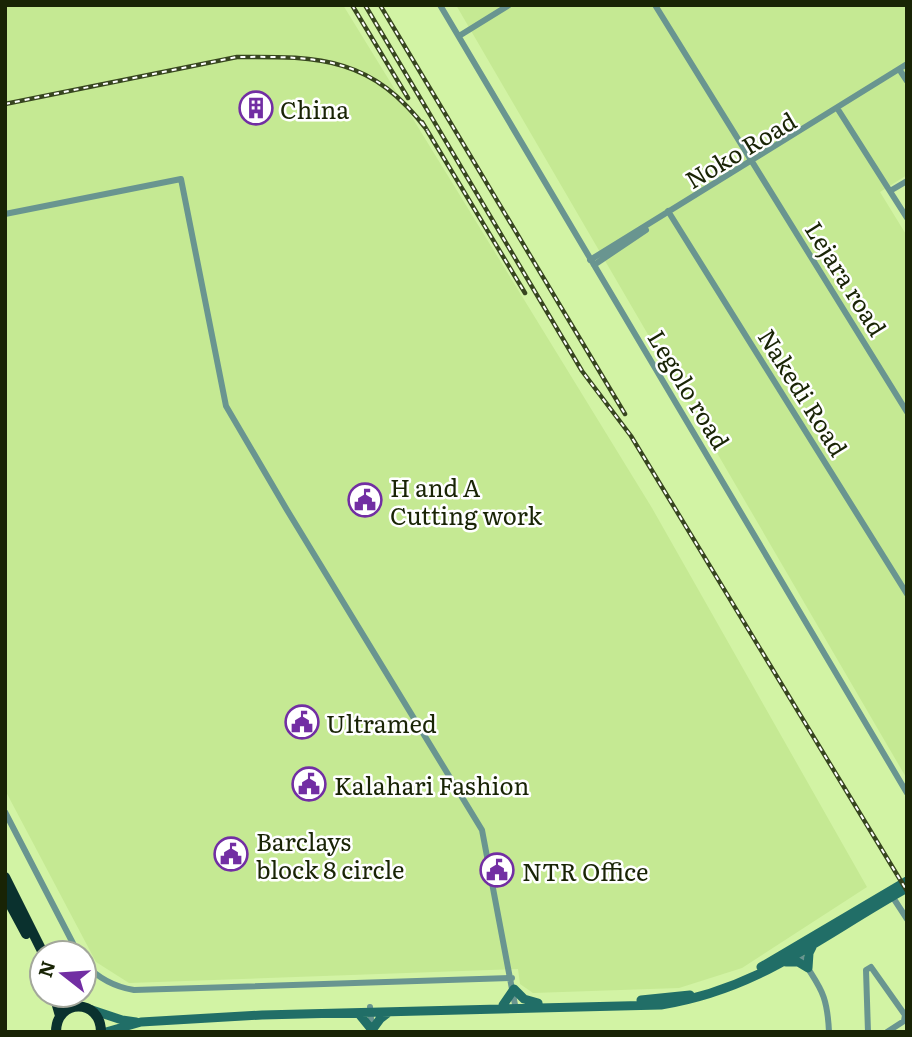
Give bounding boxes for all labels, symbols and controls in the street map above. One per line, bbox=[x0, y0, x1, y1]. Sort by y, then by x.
building icon: China bbox=[237, 89, 275, 127]
place label: China bbox=[280, 91, 349, 126]
street label: Noko Road bbox=[678, 102, 802, 196]
street label: Lejara road bbox=[798, 214, 896, 342]
street label: Nakedi Road bbox=[751, 322, 857, 463]
street label: Legolo road bbox=[641, 323, 740, 456]
place label: H and A Cutting work bbox=[390, 469, 542, 532]
public building icon: H and A Cutting work bbox=[346, 481, 384, 519]
public building icon: Ultramed bbox=[283, 703, 321, 741]
place label: Ultramed bbox=[326, 705, 437, 740]
public building icon: Kalahari Fashion bbox=[290, 765, 328, 803]
place label: Kalahari Fashion bbox=[334, 767, 529, 802]
place label: Barclays block 8 circle bbox=[256, 823, 404, 886]
public building icon: Barclays block 8 circle bbox=[212, 835, 250, 873]
public building icon: NTR Office bbox=[478, 851, 516, 889]
place label: NTR Office bbox=[522, 853, 648, 888]
north arrow bbox=[28, 939, 98, 1009]
text: N bbox=[30, 957, 62, 980]

